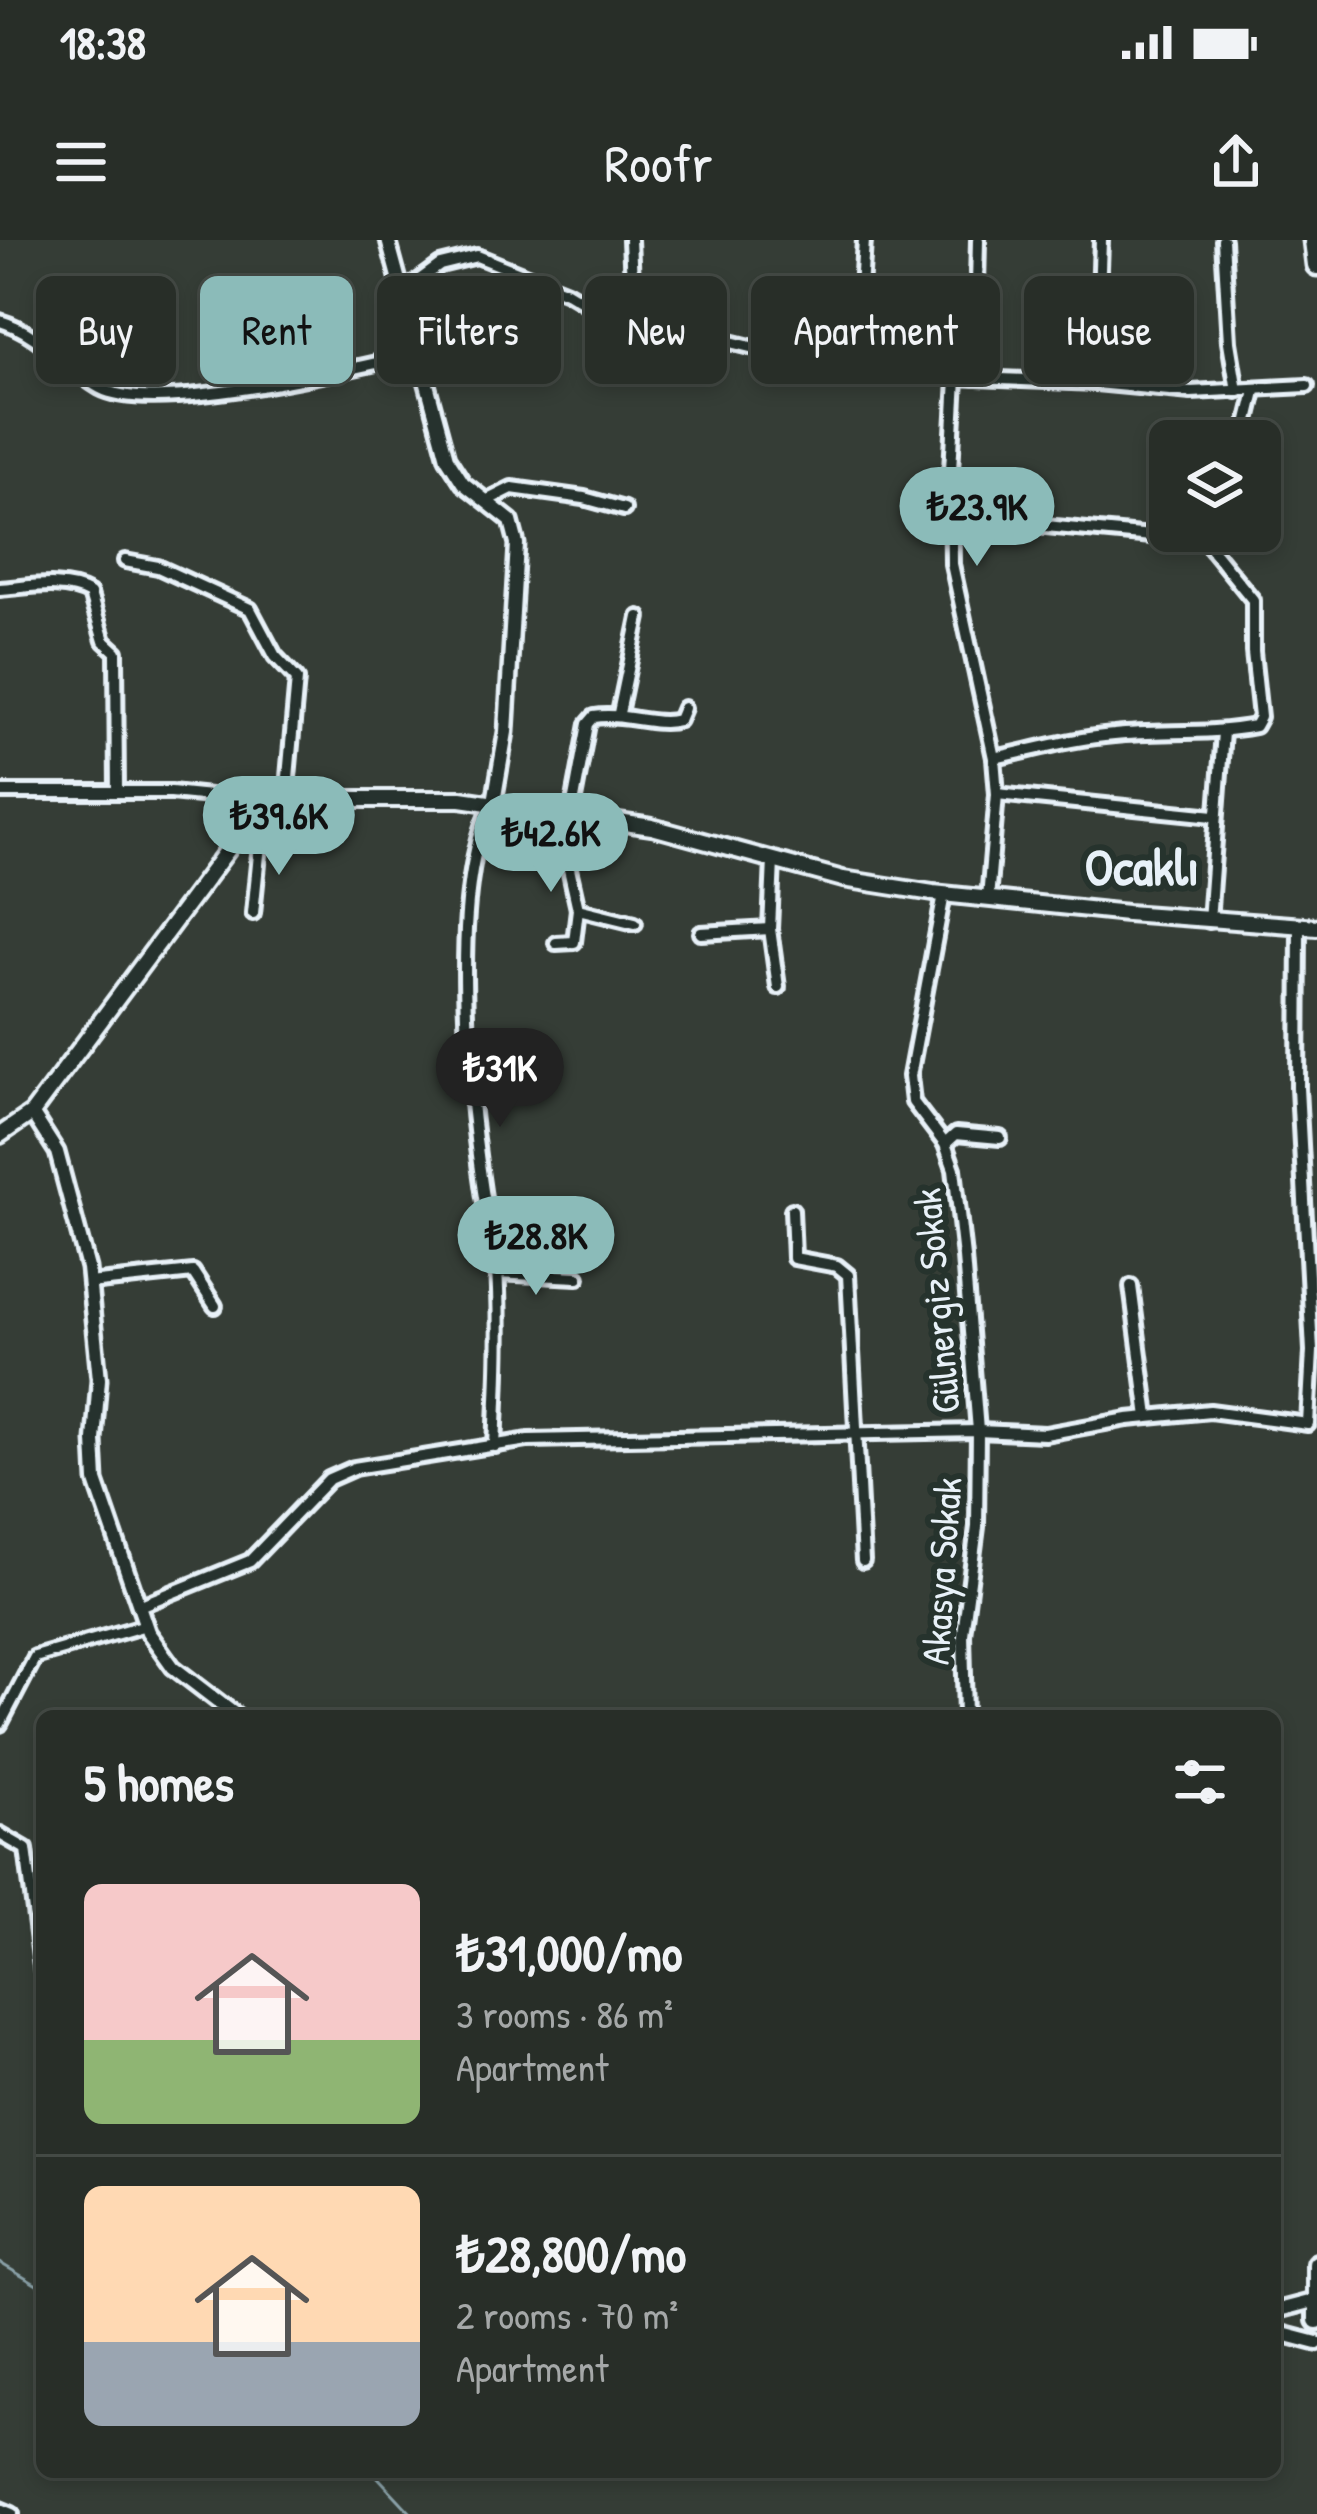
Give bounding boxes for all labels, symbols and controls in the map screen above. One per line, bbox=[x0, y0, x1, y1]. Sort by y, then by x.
text: 18:38 bbox=[60, 12, 146, 73]
text: Roofr bbox=[604, 126, 713, 199]
icon: menu bbox=[48, 129, 114, 195]
icon: share bbox=[1203, 129, 1269, 195]
chip: Buy bbox=[36, 276, 176, 384]
chip: Rent bbox=[200, 276, 353, 384]
chip: Filters bbox=[377, 276, 561, 384]
chip: New bbox=[585, 276, 727, 384]
chip: Apartment bbox=[751, 276, 1000, 384]
chip: House bbox=[1024, 276, 1194, 384]
map controls bbox=[1149, 420, 1281, 552]
button: layers bbox=[1149, 420, 1281, 552]
pin: ₺23.9K bbox=[879, 467, 1075, 569]
text: ₺23.9K bbox=[926, 479, 1028, 532]
pin: ₺39.6K bbox=[181, 776, 377, 878]
text: ₺39.6K bbox=[230, 788, 328, 841]
pin: ₺42.6K bbox=[453, 793, 649, 895]
text: ₺42.6K bbox=[501, 805, 601, 858]
district label: Ocaklı bbox=[1085, 832, 1199, 901]
pin: ₺31K bbox=[429, 1028, 571, 1130]
text: ₺31K bbox=[463, 1040, 537, 1093]
street label: Gülnergiz Sokak bbox=[899, 1186, 972, 1416]
pin: ₺28.8K bbox=[438, 1196, 634, 1298]
text: ₺28.8K bbox=[484, 1208, 588, 1261]
street label: Akasya Sokak bbox=[908, 1476, 973, 1666]
text: 5 homes bbox=[84, 1748, 234, 1817]
icon: filters bbox=[1167, 1749, 1233, 1815]
text: ₺31,000/mo bbox=[456, 1918, 682, 1987]
icon: home bbox=[180, 1932, 324, 2076]
text: 3 rooms · 86 m² bbox=[456, 1987, 673, 2040]
text: Apartment bbox=[456, 2040, 609, 2093]
text: ₺28,800/mo bbox=[456, 2219, 686, 2288]
icon: home bbox=[180, 2234, 324, 2378]
text: 2 rooms · 70 m² bbox=[456, 2288, 678, 2341]
text: Apartment bbox=[456, 2341, 609, 2394]

